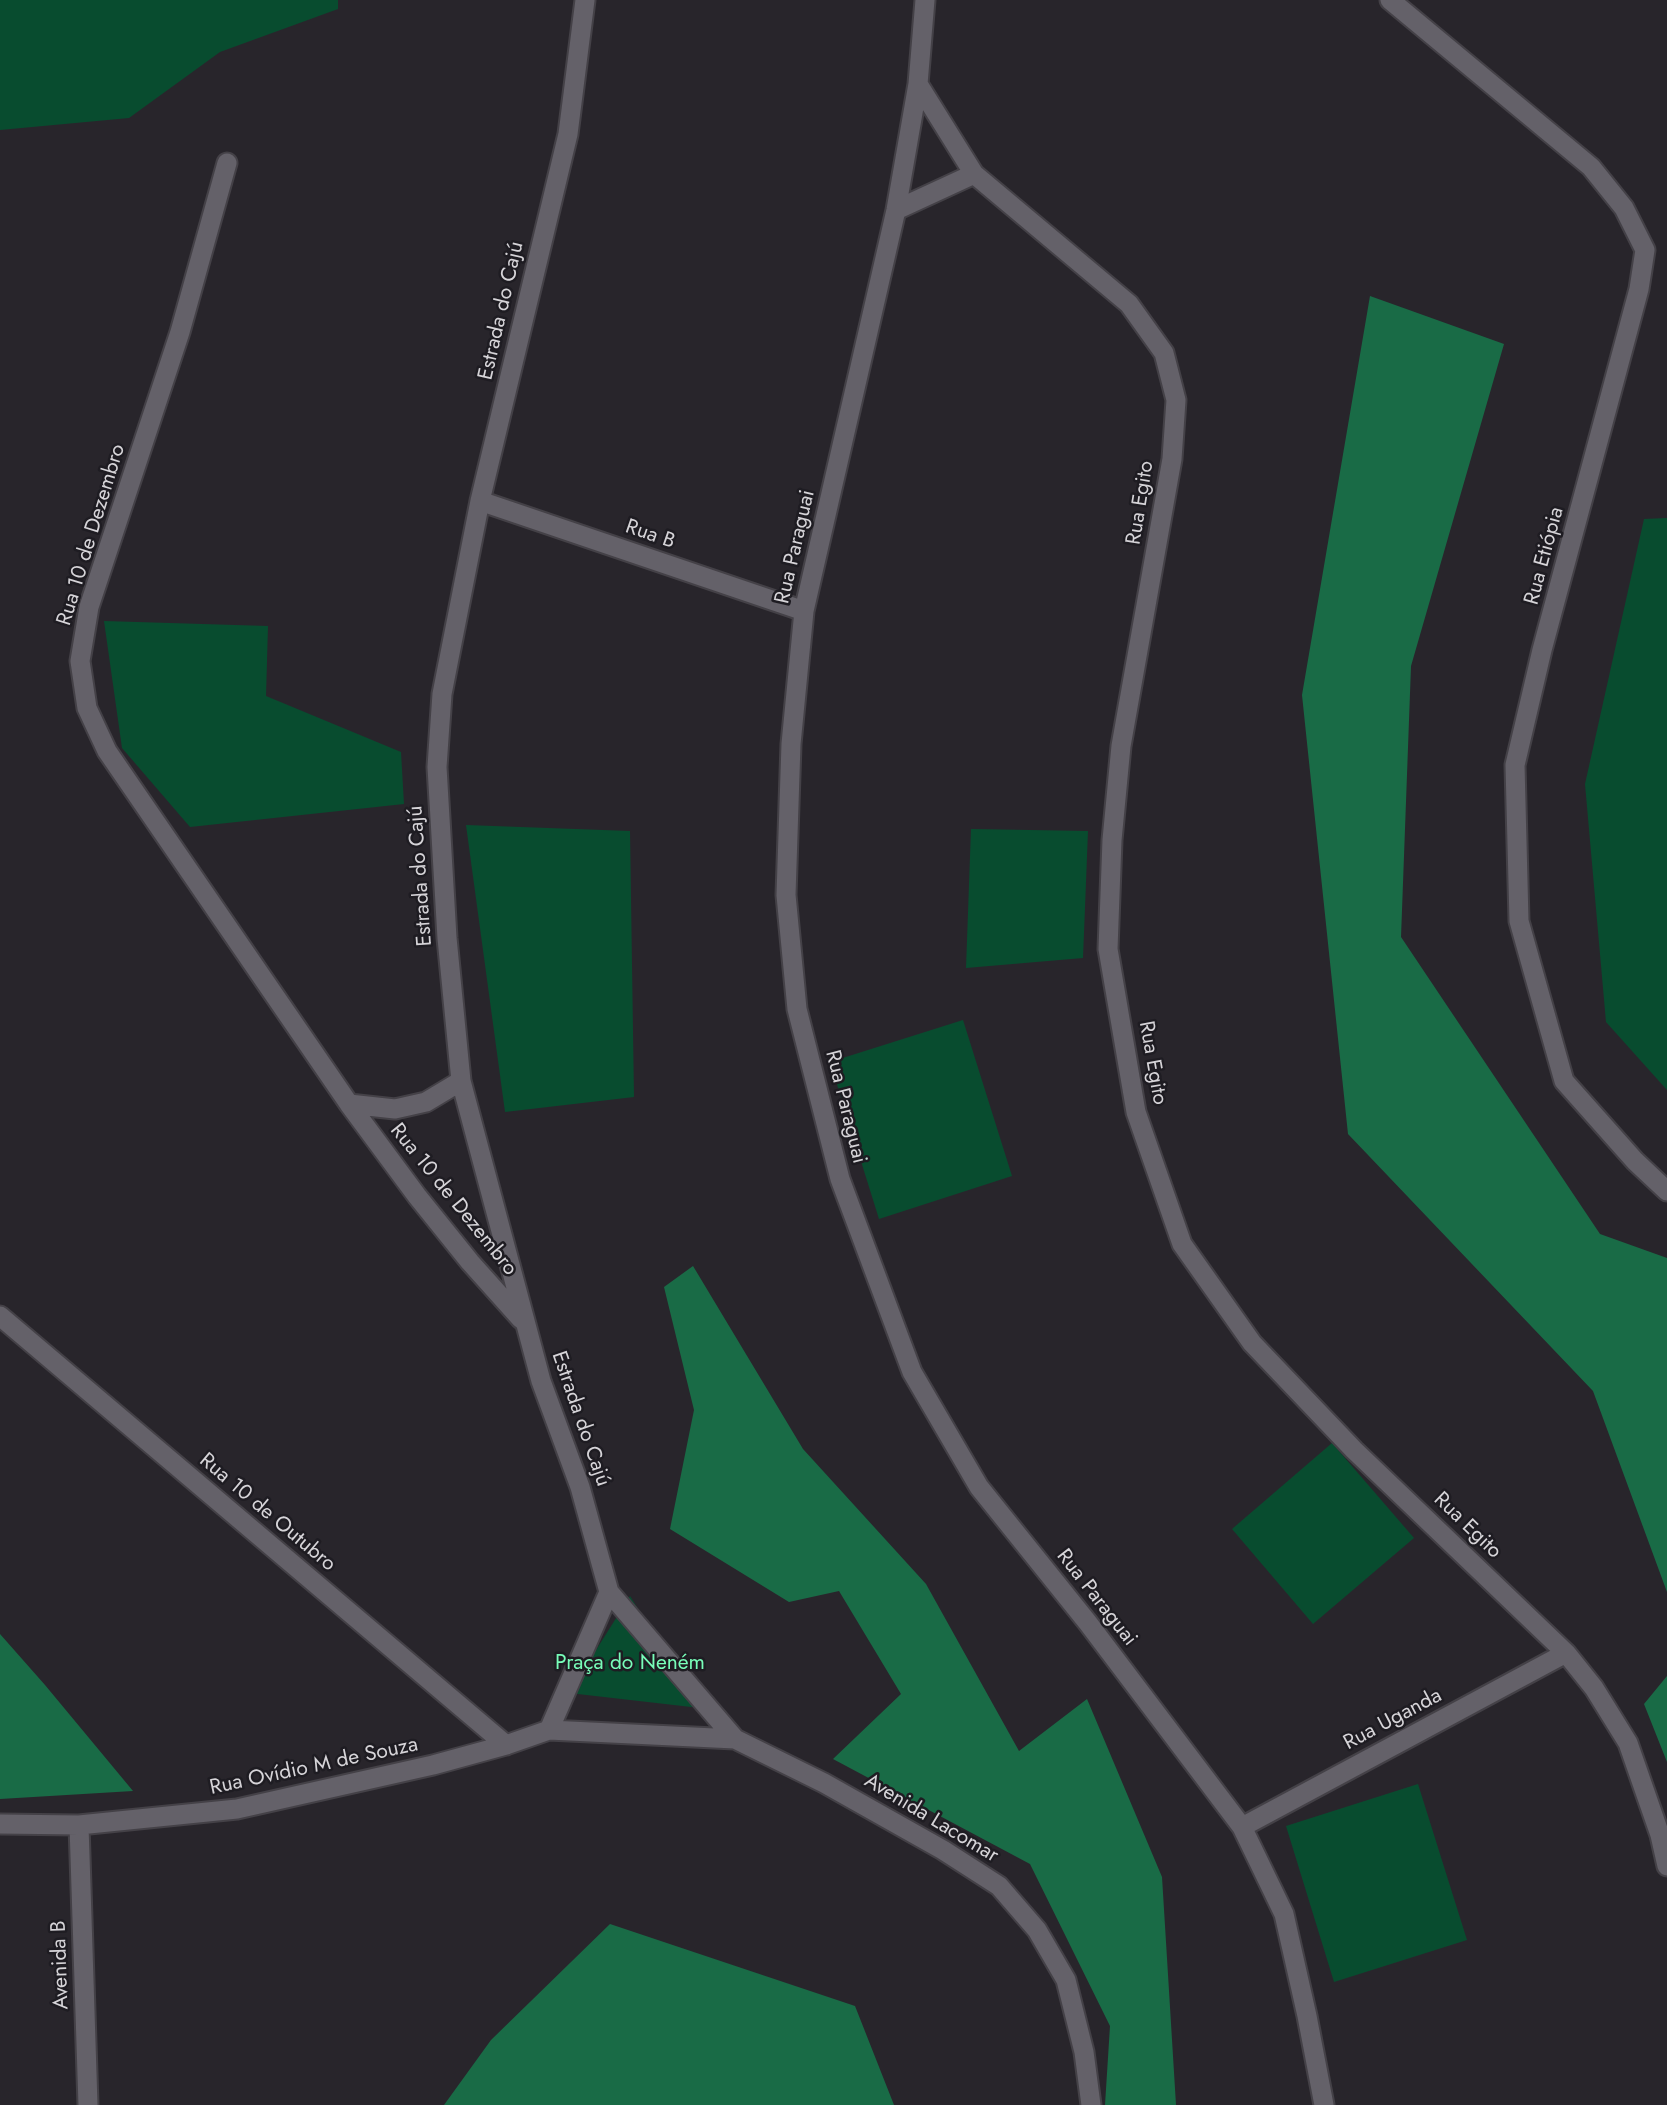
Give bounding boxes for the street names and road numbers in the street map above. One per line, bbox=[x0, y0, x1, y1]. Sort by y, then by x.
street label: Estrada do Cajú bbox=[474, 239, 530, 383]
street label: Rua 10 de Dezembro bbox=[52, 441, 132, 629]
street label: Rua Egito bbox=[1122, 459, 1160, 547]
street label: Rua Paraguai bbox=[771, 488, 821, 606]
street label: Rua Etiópia bbox=[1520, 504, 1570, 608]
street label: Rua B bbox=[622, 515, 678, 555]
street label: Estrada do Cajú bbox=[404, 805, 438, 947]
street label: Rua Egito bbox=[1132, 1019, 1172, 1107]
street label: Rua Paraguai bbox=[819, 1048, 871, 1166]
street label: Rua 10 de Dezembro bbox=[384, 1119, 522, 1281]
street label: Estrada do Cajú bbox=[545, 1348, 615, 1490]
street label: Rua 10 de Outubro bbox=[194, 1449, 340, 1577]
street label: Rua Egito bbox=[1428, 1488, 1506, 1564]
street label: Rua Paraguai bbox=[1050, 1545, 1142, 1651]
street label: Rua Uganda bbox=[1340, 1684, 1446, 1756]
street label: Rua Ovídio M de Souza bbox=[208, 1733, 420, 1801]
street label: Avenida Lacomar bbox=[859, 1769, 1003, 1869]
street label: Avenida B bbox=[47, 1920, 75, 2010]

